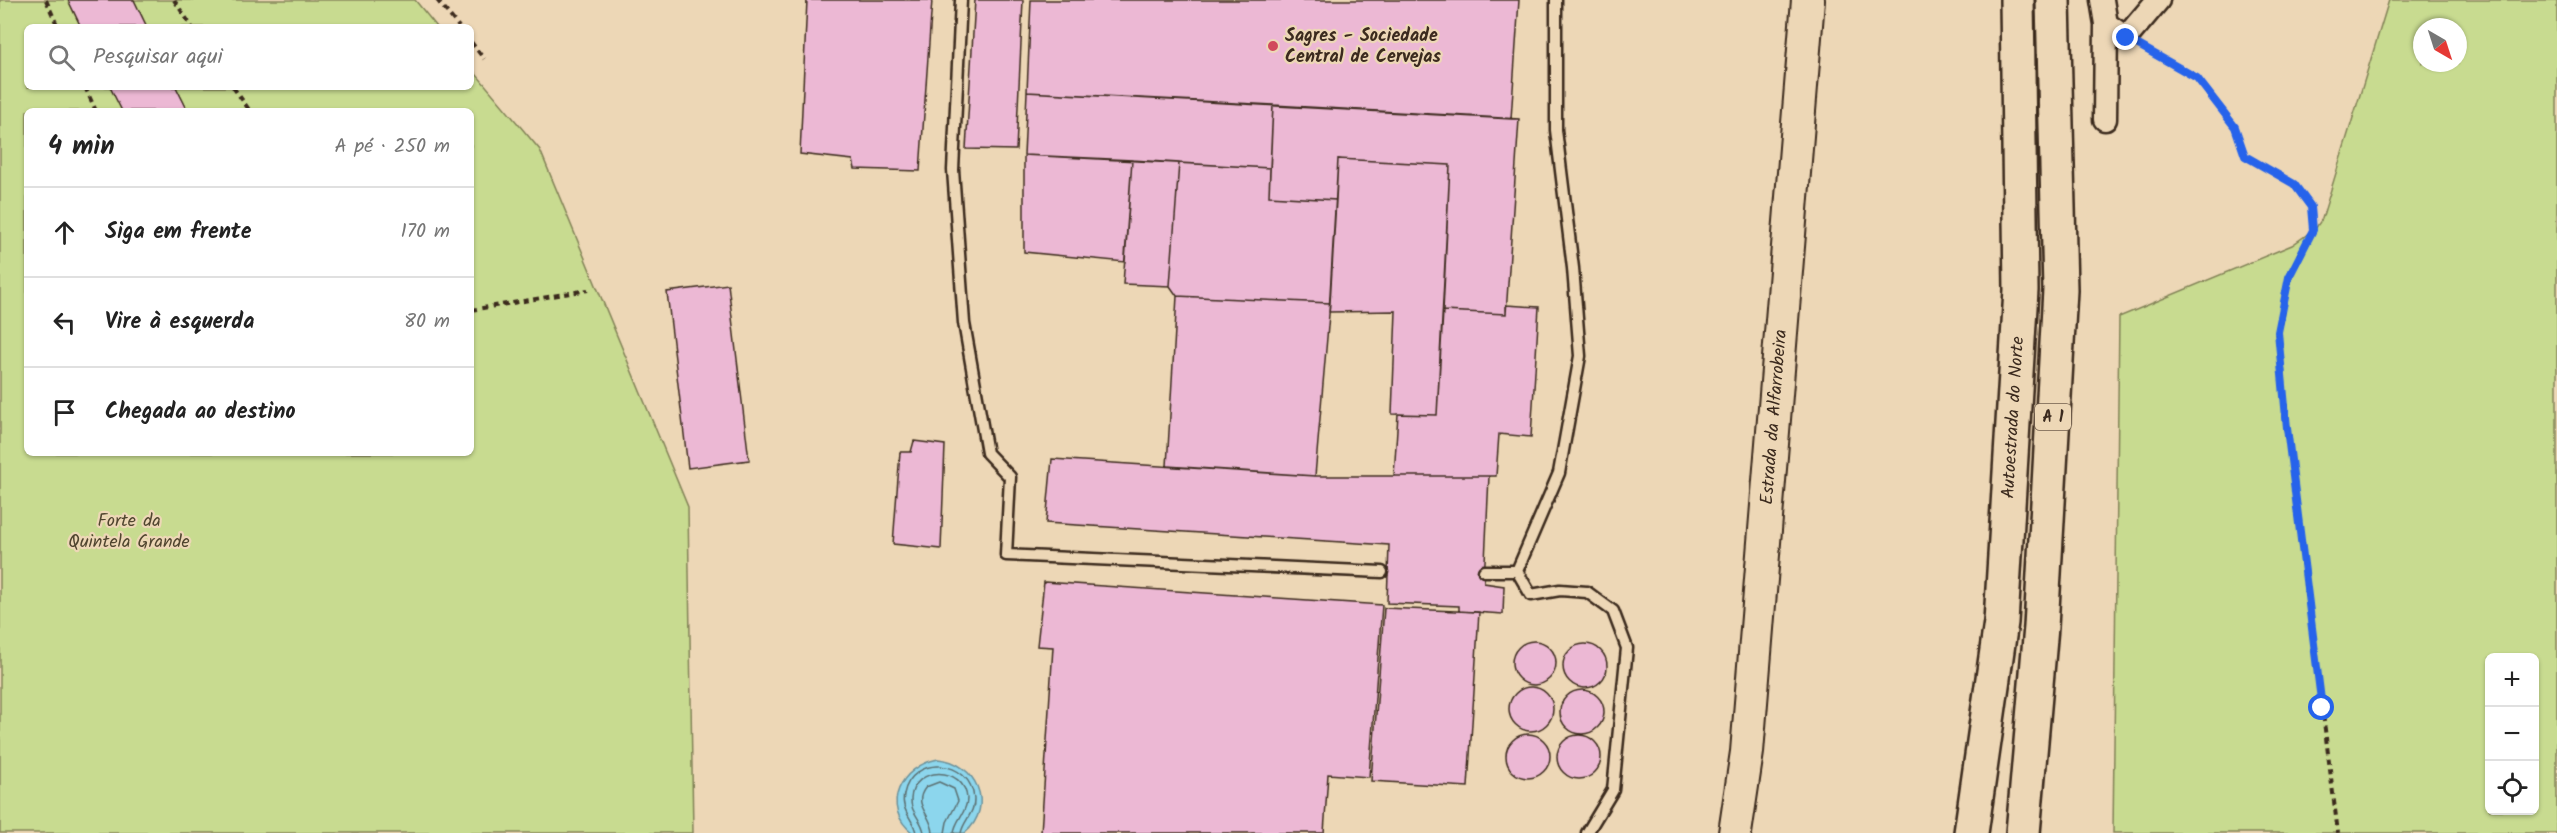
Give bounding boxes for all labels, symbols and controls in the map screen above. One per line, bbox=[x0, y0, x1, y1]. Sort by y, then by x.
north arrow bbox=[2413, 18, 2467, 72]
place label: Sagres - Sociedade Central de Cervejas bbox=[1285, 22, 1441, 72]
search box bbox=[24, 24, 474, 90]
route end bbox=[2112, 24, 2138, 50]
marker: Sagres - Sociedade Central de Cervejas bbox=[1266, 39, 1280, 53]
text: Pesquisar aqui bbox=[93, 40, 223, 75]
icon: search bbox=[45, 41, 78, 74]
text: 4 min bbox=[48, 126, 115, 168]
text: A pé · 250 m bbox=[334, 131, 450, 163]
text: Siga em frente bbox=[105, 215, 251, 250]
icon: ahead bbox=[48, 216, 81, 249]
text: 170 m bbox=[401, 216, 450, 248]
text: Vire à esquerda bbox=[105, 305, 254, 340]
icon: left bbox=[48, 306, 81, 339]
text: 80 m bbox=[404, 306, 450, 338]
street label: Estrada da Alfarrobeira bbox=[1753, 328, 1796, 506]
street label: Autoestrada do Norte bbox=[1994, 336, 2033, 499]
text: Chegada ao destino bbox=[105, 395, 296, 430]
icon: arrive bbox=[48, 396, 81, 429]
road number: A 1 bbox=[2035, 404, 2071, 430]
park label: Forte da Quintela Grande bbox=[68, 507, 190, 557]
map controls bbox=[2485, 653, 2539, 815]
button: + bbox=[2485, 653, 2539, 707]
route start bbox=[2308, 694, 2334, 720]
button: − bbox=[2485, 707, 2539, 761]
button: locate bbox=[2485, 761, 2539, 815]

